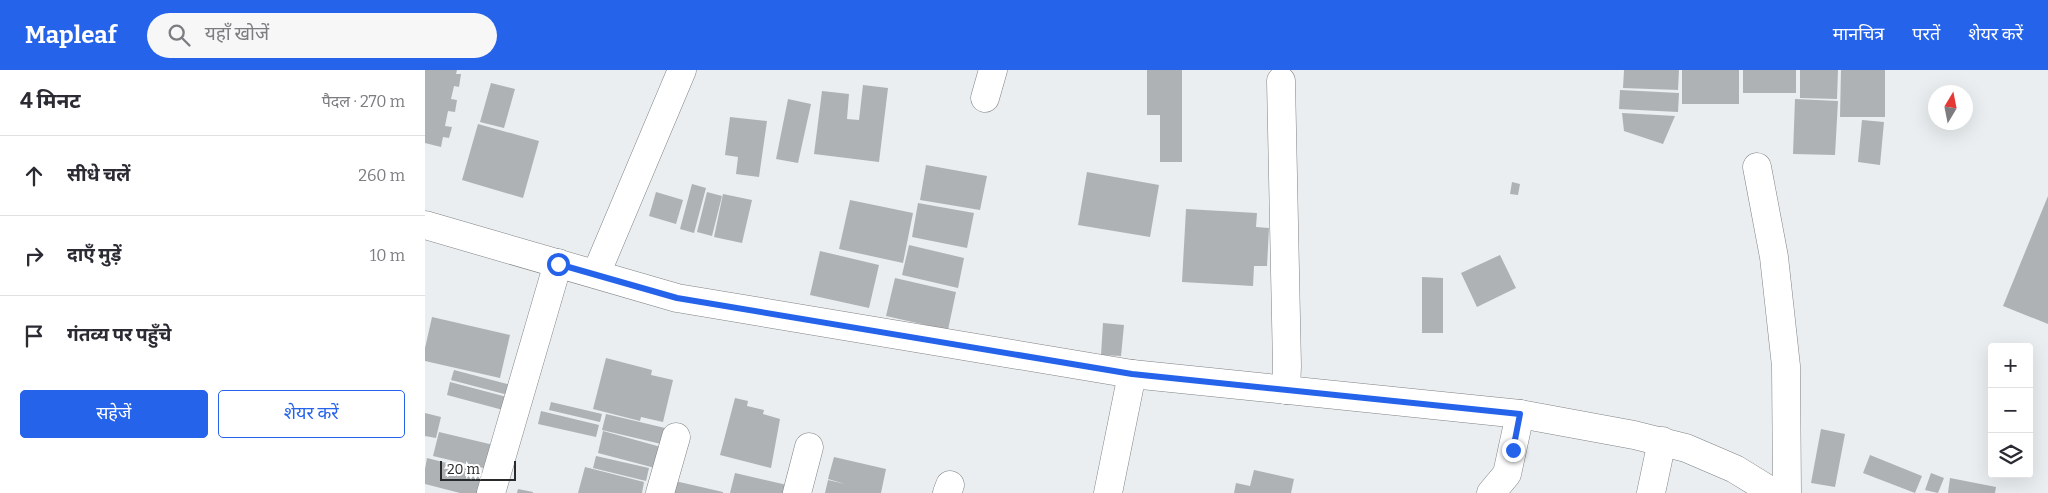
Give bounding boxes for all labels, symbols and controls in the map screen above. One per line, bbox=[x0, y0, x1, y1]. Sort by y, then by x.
search box bbox=[147, 13, 497, 58]
text: Mapleaf bbox=[25, 21, 117, 49]
icon: search bbox=[165, 21, 193, 49]
text: यहाँ खोजें bbox=[205, 22, 269, 45]
text: मानचित्र bbox=[1833, 23, 1884, 45]
text: परतें bbox=[1912, 23, 1940, 45]
text: शेयर करें bbox=[1968, 23, 2023, 45]
north arrow bbox=[1928, 85, 1973, 130]
text: 4 मिनट bbox=[20, 88, 81, 114]
text: पैदल · 270 m bbox=[322, 92, 405, 111]
icon: ahead bbox=[20, 162, 48, 190]
text: सीधे चलें bbox=[67, 163, 130, 186]
text: 260 m bbox=[358, 166, 405, 185]
icon: right bbox=[20, 242, 48, 270]
text: दाएँ मुड़ें bbox=[67, 243, 121, 266]
text: 10 m bbox=[370, 246, 405, 265]
route start bbox=[547, 253, 570, 276]
icon: arrive bbox=[20, 322, 48, 350]
text: गंतव्य पर पहुँचे bbox=[67, 323, 172, 346]
map controls bbox=[1988, 343, 2033, 478]
button: + bbox=[1988, 343, 2033, 388]
button: − bbox=[1988, 388, 2033, 433]
button: सहेजें bbox=[20, 390, 208, 438]
button: शेयर करें bbox=[218, 390, 405, 438]
button: layers bbox=[1988, 433, 2033, 478]
route end bbox=[1502, 439, 1525, 462]
scale bar bbox=[440, 458, 516, 481]
text: 20 m bbox=[447, 461, 480, 478]

